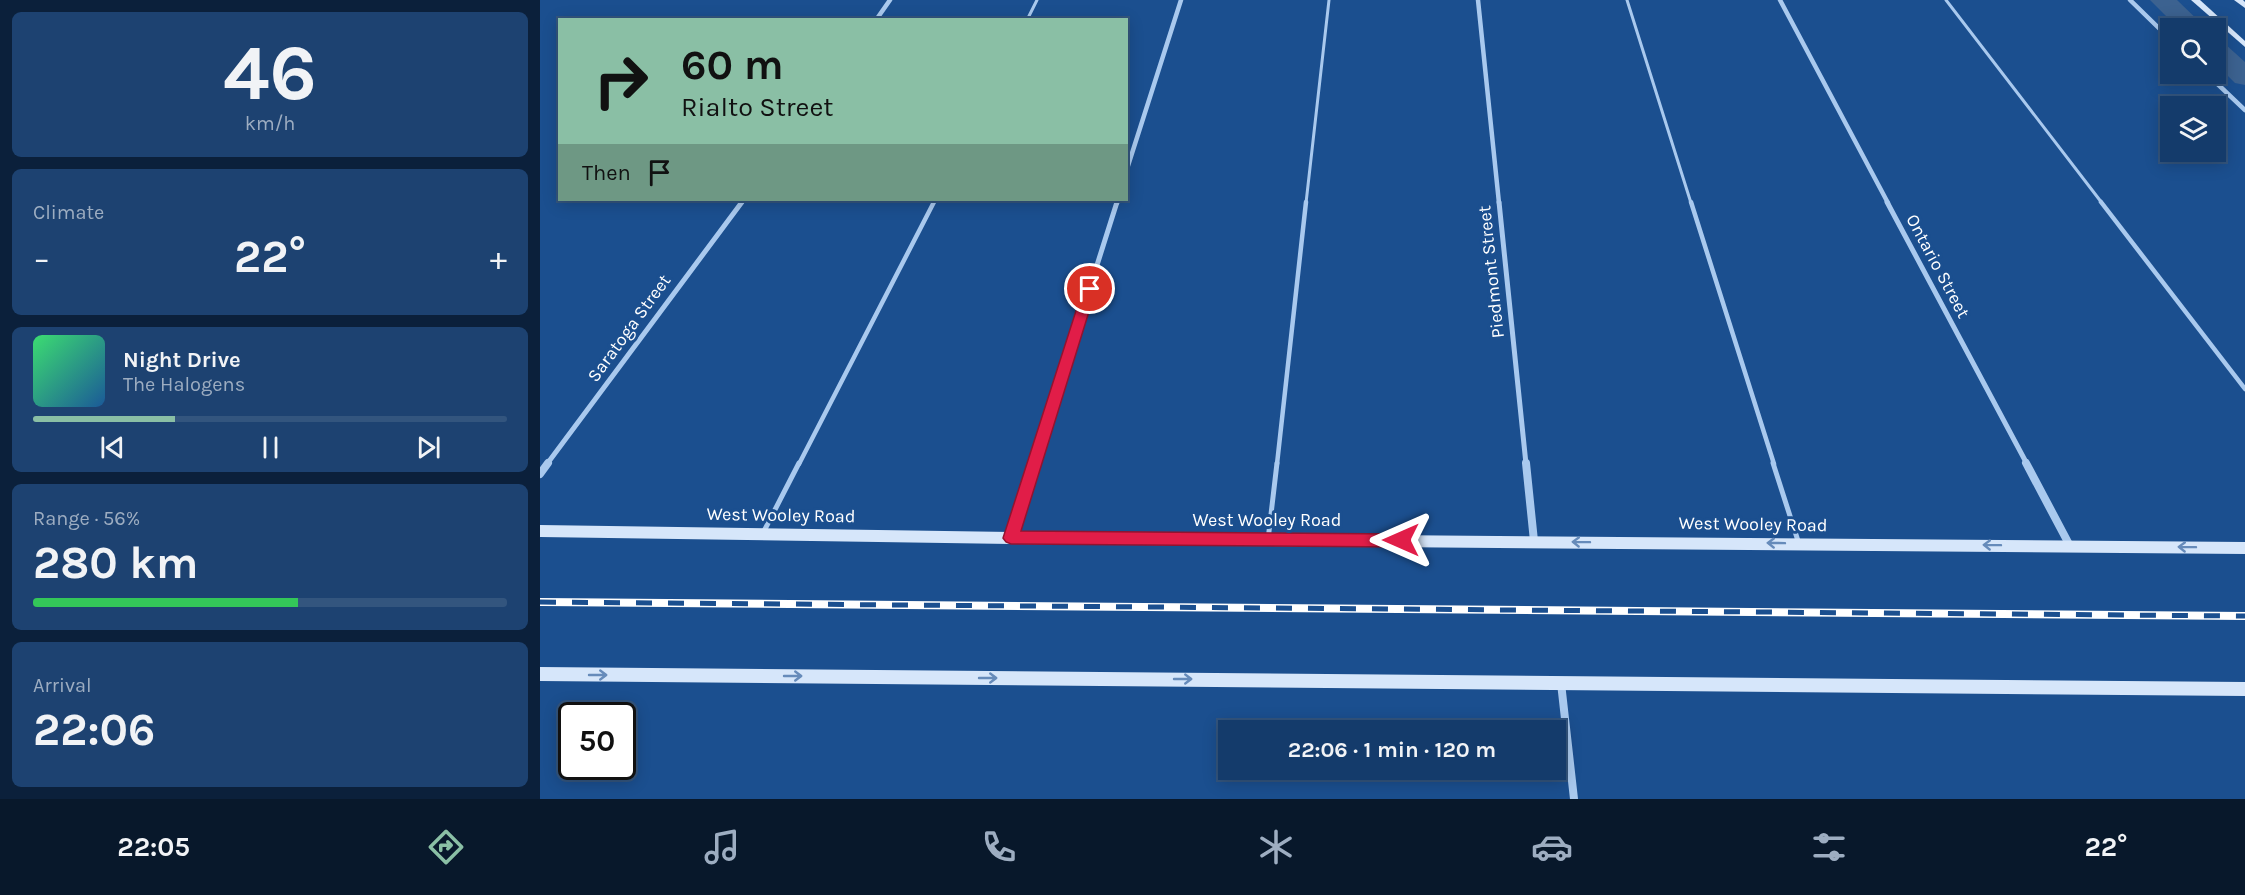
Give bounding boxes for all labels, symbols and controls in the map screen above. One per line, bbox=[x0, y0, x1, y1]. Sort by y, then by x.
map controls bbox=[2160, 18, 2226, 162]
button: search bbox=[2160, 18, 2226, 84]
text: 46 bbox=[223, 27, 317, 119]
text: 60 m bbox=[681, 40, 784, 90]
icon: right bbox=[582, 42, 660, 120]
text: Rialto Street bbox=[681, 91, 833, 123]
button: layers bbox=[2160, 96, 2226, 162]
text: km/h bbox=[245, 112, 295, 135]
icon: arrive bbox=[643, 156, 676, 189]
text: Then bbox=[582, 160, 631, 186]
text: Climate bbox=[33, 201, 104, 224]
street label: Piedmont Street bbox=[1473, 204, 1509, 339]
street label: Ontario Street bbox=[1901, 210, 1975, 322]
text: 22° bbox=[234, 231, 306, 283]
text: − bbox=[33, 239, 50, 277]
text: + bbox=[490, 239, 507, 277]
pin bbox=[1064, 263, 1115, 314]
street label: Saratoga Street bbox=[583, 270, 676, 386]
icon: arrive bbox=[1073, 272, 1106, 305]
text: Night Drive bbox=[123, 347, 241, 373]
text: The Halogens bbox=[123, 373, 245, 396]
icon: previous bbox=[96, 431, 129, 464]
icon: pause bbox=[254, 431, 287, 464]
icon: next bbox=[412, 431, 445, 464]
street label: West Wooley Road bbox=[706, 503, 856, 527]
text: Range · 56% bbox=[33, 507, 140, 530]
position arrow bbox=[1369, 508, 1433, 572]
street label: West Wooley Road bbox=[1193, 509, 1341, 531]
street label: West Wooley Road bbox=[1678, 512, 1828, 536]
one-way arrow bbox=[1571, 536, 1591, 548]
text: 280 km bbox=[33, 537, 199, 589]
one-way arrow bbox=[1766, 538, 1786, 549]
one-way arrow bbox=[1982, 539, 2002, 551]
one-way arrow bbox=[2177, 541, 2197, 553]
one-way arrow bbox=[588, 669, 608, 681]
one-way arrow bbox=[783, 670, 803, 682]
one-way arrow bbox=[978, 672, 998, 684]
one-way arrow bbox=[1173, 673, 1193, 685]
text: Arrival bbox=[33, 674, 92, 697]
speed limit sign: 50 bbox=[558, 702, 636, 780]
text: 22:06 bbox=[33, 704, 155, 756]
text: 22:06 · 1 min · 120 m bbox=[1288, 737, 1496, 763]
icon: directions bbox=[425, 826, 467, 868]
icon: music bbox=[701, 826, 743, 868]
icon: phone bbox=[978, 826, 1020, 868]
icon: climate bbox=[1255, 826, 1297, 868]
icon: car bbox=[1531, 826, 1573, 868]
icon: filters bbox=[1808, 826, 1850, 868]
text: 22:05 bbox=[117, 831, 190, 863]
text: 22° bbox=[2084, 831, 2128, 863]

